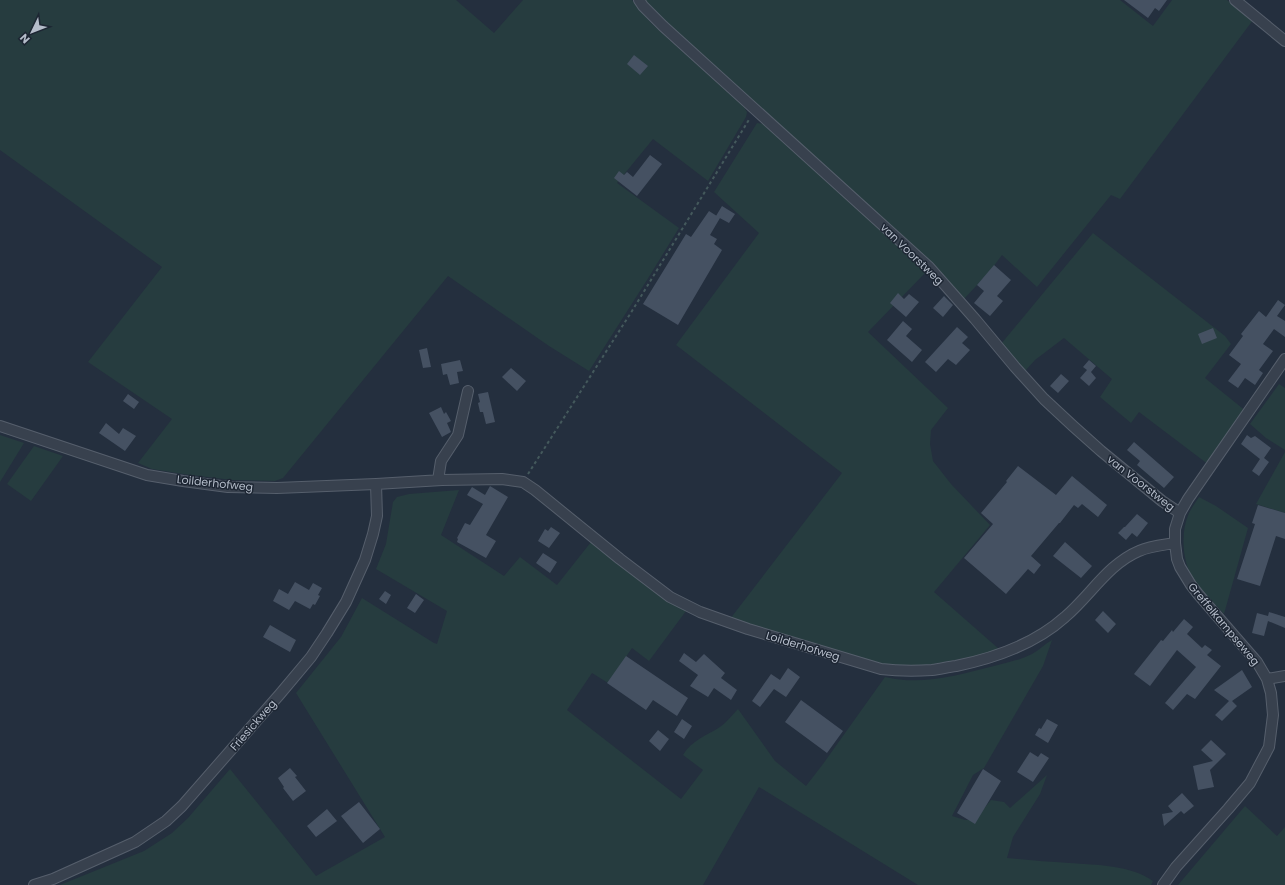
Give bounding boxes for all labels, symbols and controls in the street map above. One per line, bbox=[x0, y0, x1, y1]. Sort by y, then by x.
north arrow bbox=[12, 12, 52, 52]
text: N bbox=[16, 30, 33, 47]
street label: van Voorstweg bbox=[877, 220, 947, 288]
street label: van Voorstweg bbox=[1104, 451, 1178, 515]
street label: Loilderhofweg bbox=[176, 471, 254, 495]
street label: Greffelkampseweg bbox=[1184, 579, 1264, 669]
street label: Loilderhofweg bbox=[764, 627, 842, 665]
street label: Friesickweg bbox=[226, 696, 280, 754]

